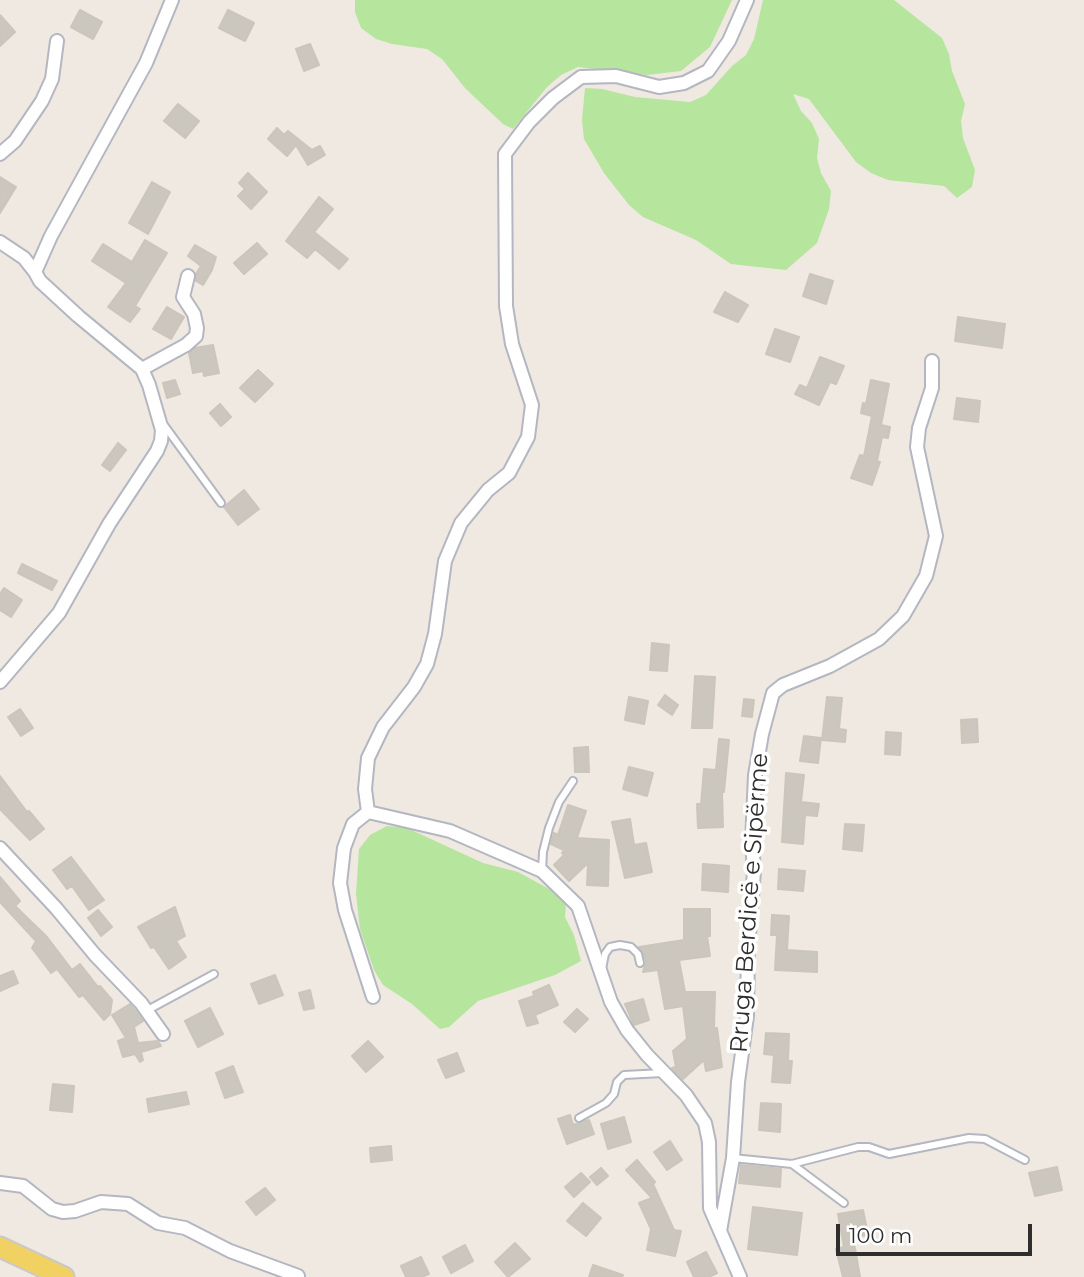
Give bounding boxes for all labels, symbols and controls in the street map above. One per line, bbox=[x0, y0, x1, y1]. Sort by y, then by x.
street label: Rruga Berdicë e Sipërme bbox=[725, 752, 775, 1054]
scale bar bbox=[839, 1210, 1035, 1254]
text: 100 m bbox=[849, 1223, 912, 1248]

